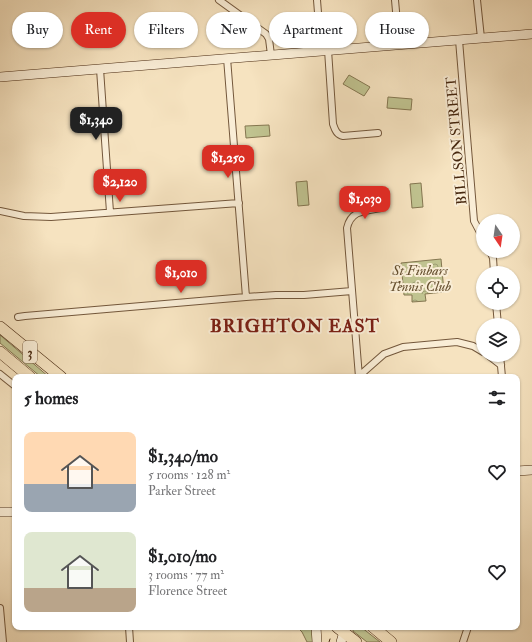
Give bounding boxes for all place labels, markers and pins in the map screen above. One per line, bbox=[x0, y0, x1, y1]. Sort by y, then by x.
pin: $1,340 bbox=[63, 107, 129, 141]
pin: $1,250 bbox=[195, 145, 261, 179]
pin: $2,120 bbox=[87, 169, 153, 203]
pin: $1,030 bbox=[332, 186, 398, 220]
pin: $1,010 bbox=[148, 260, 214, 294]

